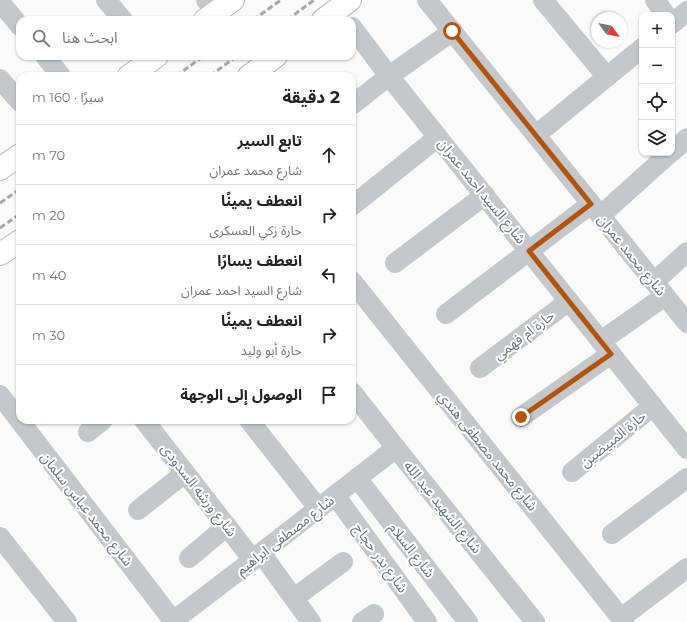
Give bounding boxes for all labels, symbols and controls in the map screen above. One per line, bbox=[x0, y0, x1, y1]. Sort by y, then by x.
north arrow bbox=[591, 12, 627, 48]
map controls bbox=[639, 12, 675, 156]
button: + bbox=[639, 12, 675, 48]
search box bbox=[16, 16, 356, 60]
route start bbox=[443, 22, 461, 40]
icon: search bbox=[30, 27, 52, 49]
text: ابحث هنا bbox=[62, 28, 118, 47]
button: − bbox=[639, 48, 675, 84]
button: locate bbox=[639, 84, 675, 120]
text: 2 دقيقة bbox=[282, 87, 340, 107]
text: سيرًا · 160 m bbox=[32, 89, 103, 105]
button: layers bbox=[639, 120, 675, 156]
text: تابع السير bbox=[238, 131, 302, 150]
street label: شارع السيد احمد عمران bbox=[432, 135, 530, 249]
icon: ahead bbox=[318, 144, 340, 166]
text: 70 m bbox=[32, 147, 65, 163]
text: شارع محمد عمران bbox=[209, 162, 302, 178]
text: انعطف يمينًا bbox=[221, 191, 302, 210]
icon: right bbox=[318, 204, 340, 226]
text: 20 m bbox=[32, 207, 65, 223]
street label: شارع محمد عمران bbox=[592, 211, 670, 301]
text: حارة زكي العسكرى bbox=[209, 222, 302, 238]
text: انعطف يسارًا bbox=[217, 251, 302, 270]
icon: left bbox=[318, 264, 340, 286]
text: 40 m bbox=[32, 267, 66, 283]
text: شارع السيد احمد عمران bbox=[181, 282, 302, 298]
street label: حارة ام فهمي bbox=[490, 306, 559, 366]
text: انعطف يمينًا bbox=[221, 311, 302, 330]
icon: right bbox=[318, 324, 340, 346]
text: 30 m bbox=[32, 327, 65, 343]
text: حارة أبو وليد bbox=[241, 342, 302, 358]
icon: arrive bbox=[318, 384, 340, 406]
text: الوصول إلى الوجهة bbox=[180, 385, 302, 404]
street label: شارع محمد مصطفى هندي bbox=[432, 387, 542, 516]
street label: حارة المبيضين bbox=[576, 407, 650, 471]
route end bbox=[512, 408, 530, 426]
street label: شارع ورشه السدودى bbox=[155, 440, 241, 541]
street label: شارع محمد عباس سلمان bbox=[35, 448, 137, 571]
street label: شارع الشهيد عبد الله bbox=[399, 457, 486, 558]
street label: شارع مصطفى ابراهيم bbox=[232, 491, 339, 580]
street label: شارع السلام bbox=[383, 519, 439, 582]
street label: شارع بدر حجاج bbox=[348, 520, 412, 597]

